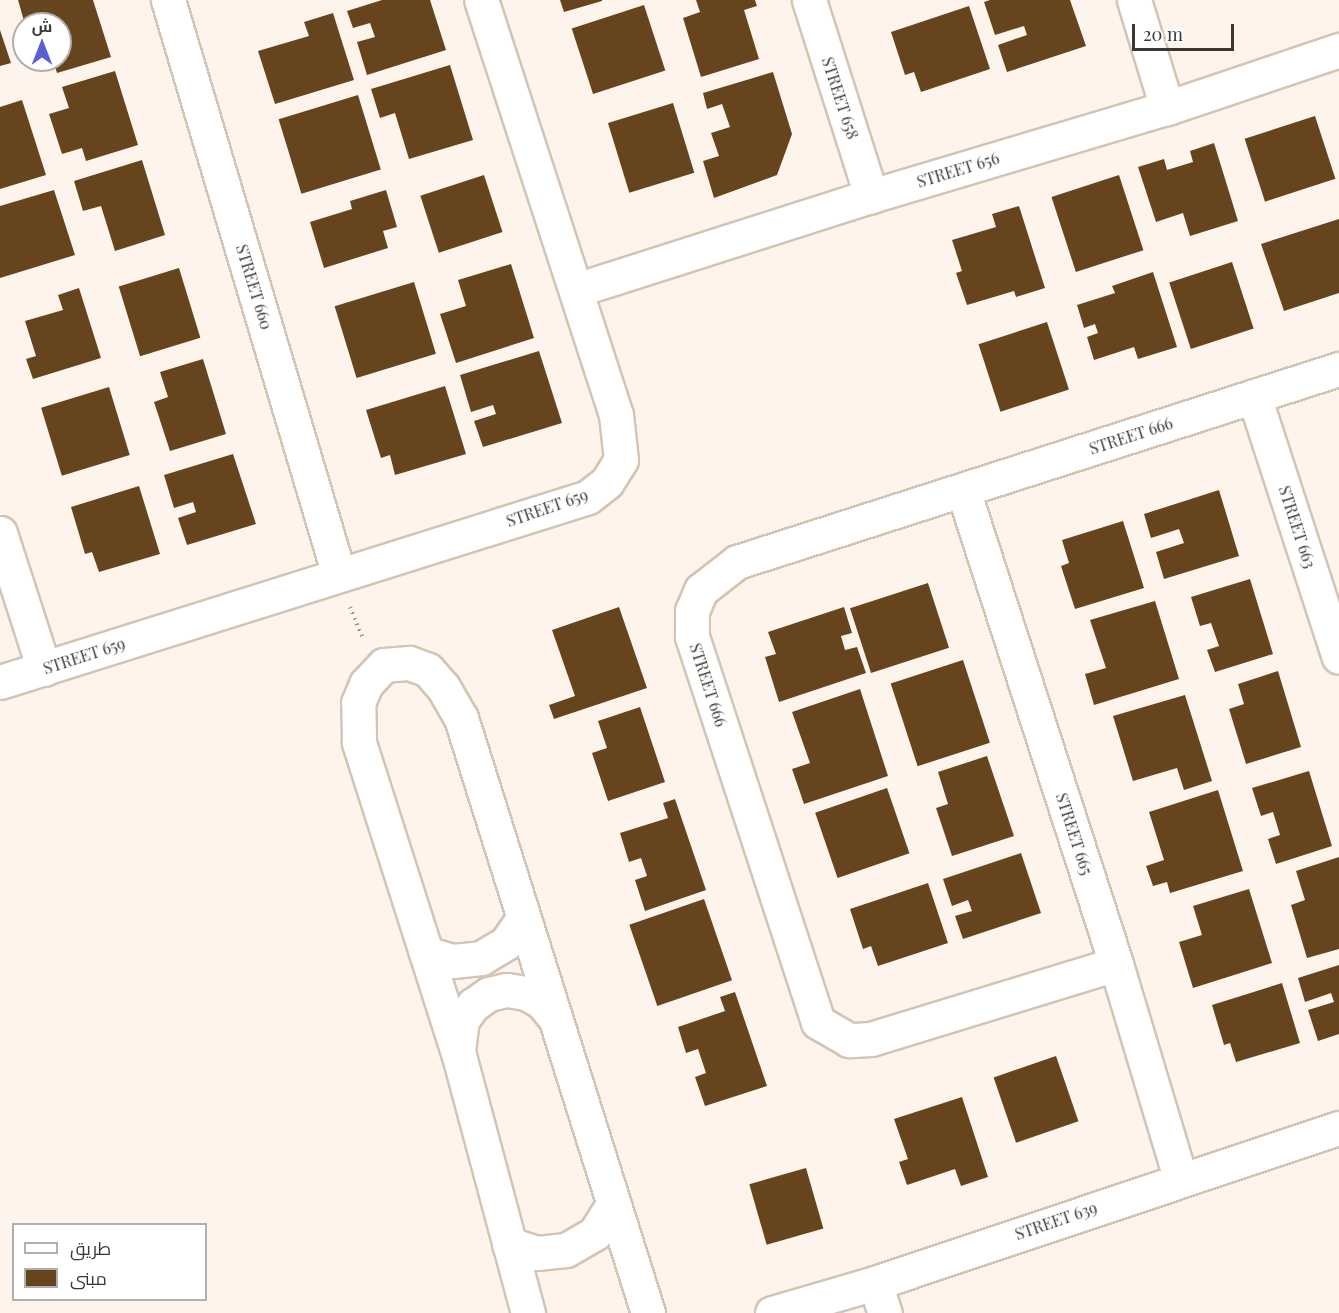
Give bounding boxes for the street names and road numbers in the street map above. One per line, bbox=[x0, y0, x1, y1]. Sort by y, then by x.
street label: STREET 658 bbox=[818, 54, 862, 142]
street label: STREET 656 bbox=[914, 148, 1002, 192]
street label: STREET 660 bbox=[232, 242, 276, 332]
street label: STREET 666 bbox=[1087, 413, 1175, 459]
street label: STREET 663 bbox=[1275, 483, 1319, 571]
street label: STREET 659 bbox=[503, 485, 591, 531]
street label: STREET 659 bbox=[40, 634, 128, 678]
street label: STREET 666 bbox=[685, 641, 731, 729]
street label: STREET 665 bbox=[1052, 790, 1096, 878]
street label: STREET 639 bbox=[1012, 1198, 1100, 1244]

